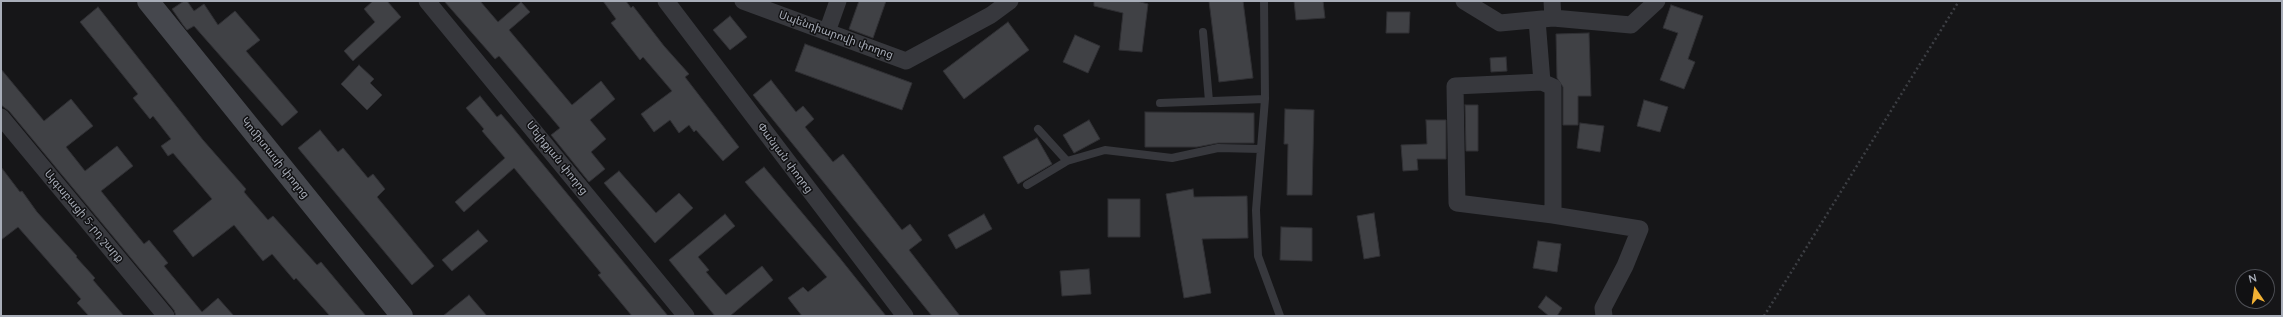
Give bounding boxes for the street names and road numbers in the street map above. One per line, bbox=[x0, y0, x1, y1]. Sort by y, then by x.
street label: Սպենդիարովի փողոց bbox=[777, 8, 895, 62]
street label: Կոմիտասի փողոց bbox=[238, 115, 312, 201]
street label: Մելիքյան փողոց bbox=[523, 119, 591, 197]
street label: Փանյան փողոց bbox=[754, 120, 816, 196]
street label: Այգաբացի 5-րդ շարք bbox=[41, 167, 127, 265]

